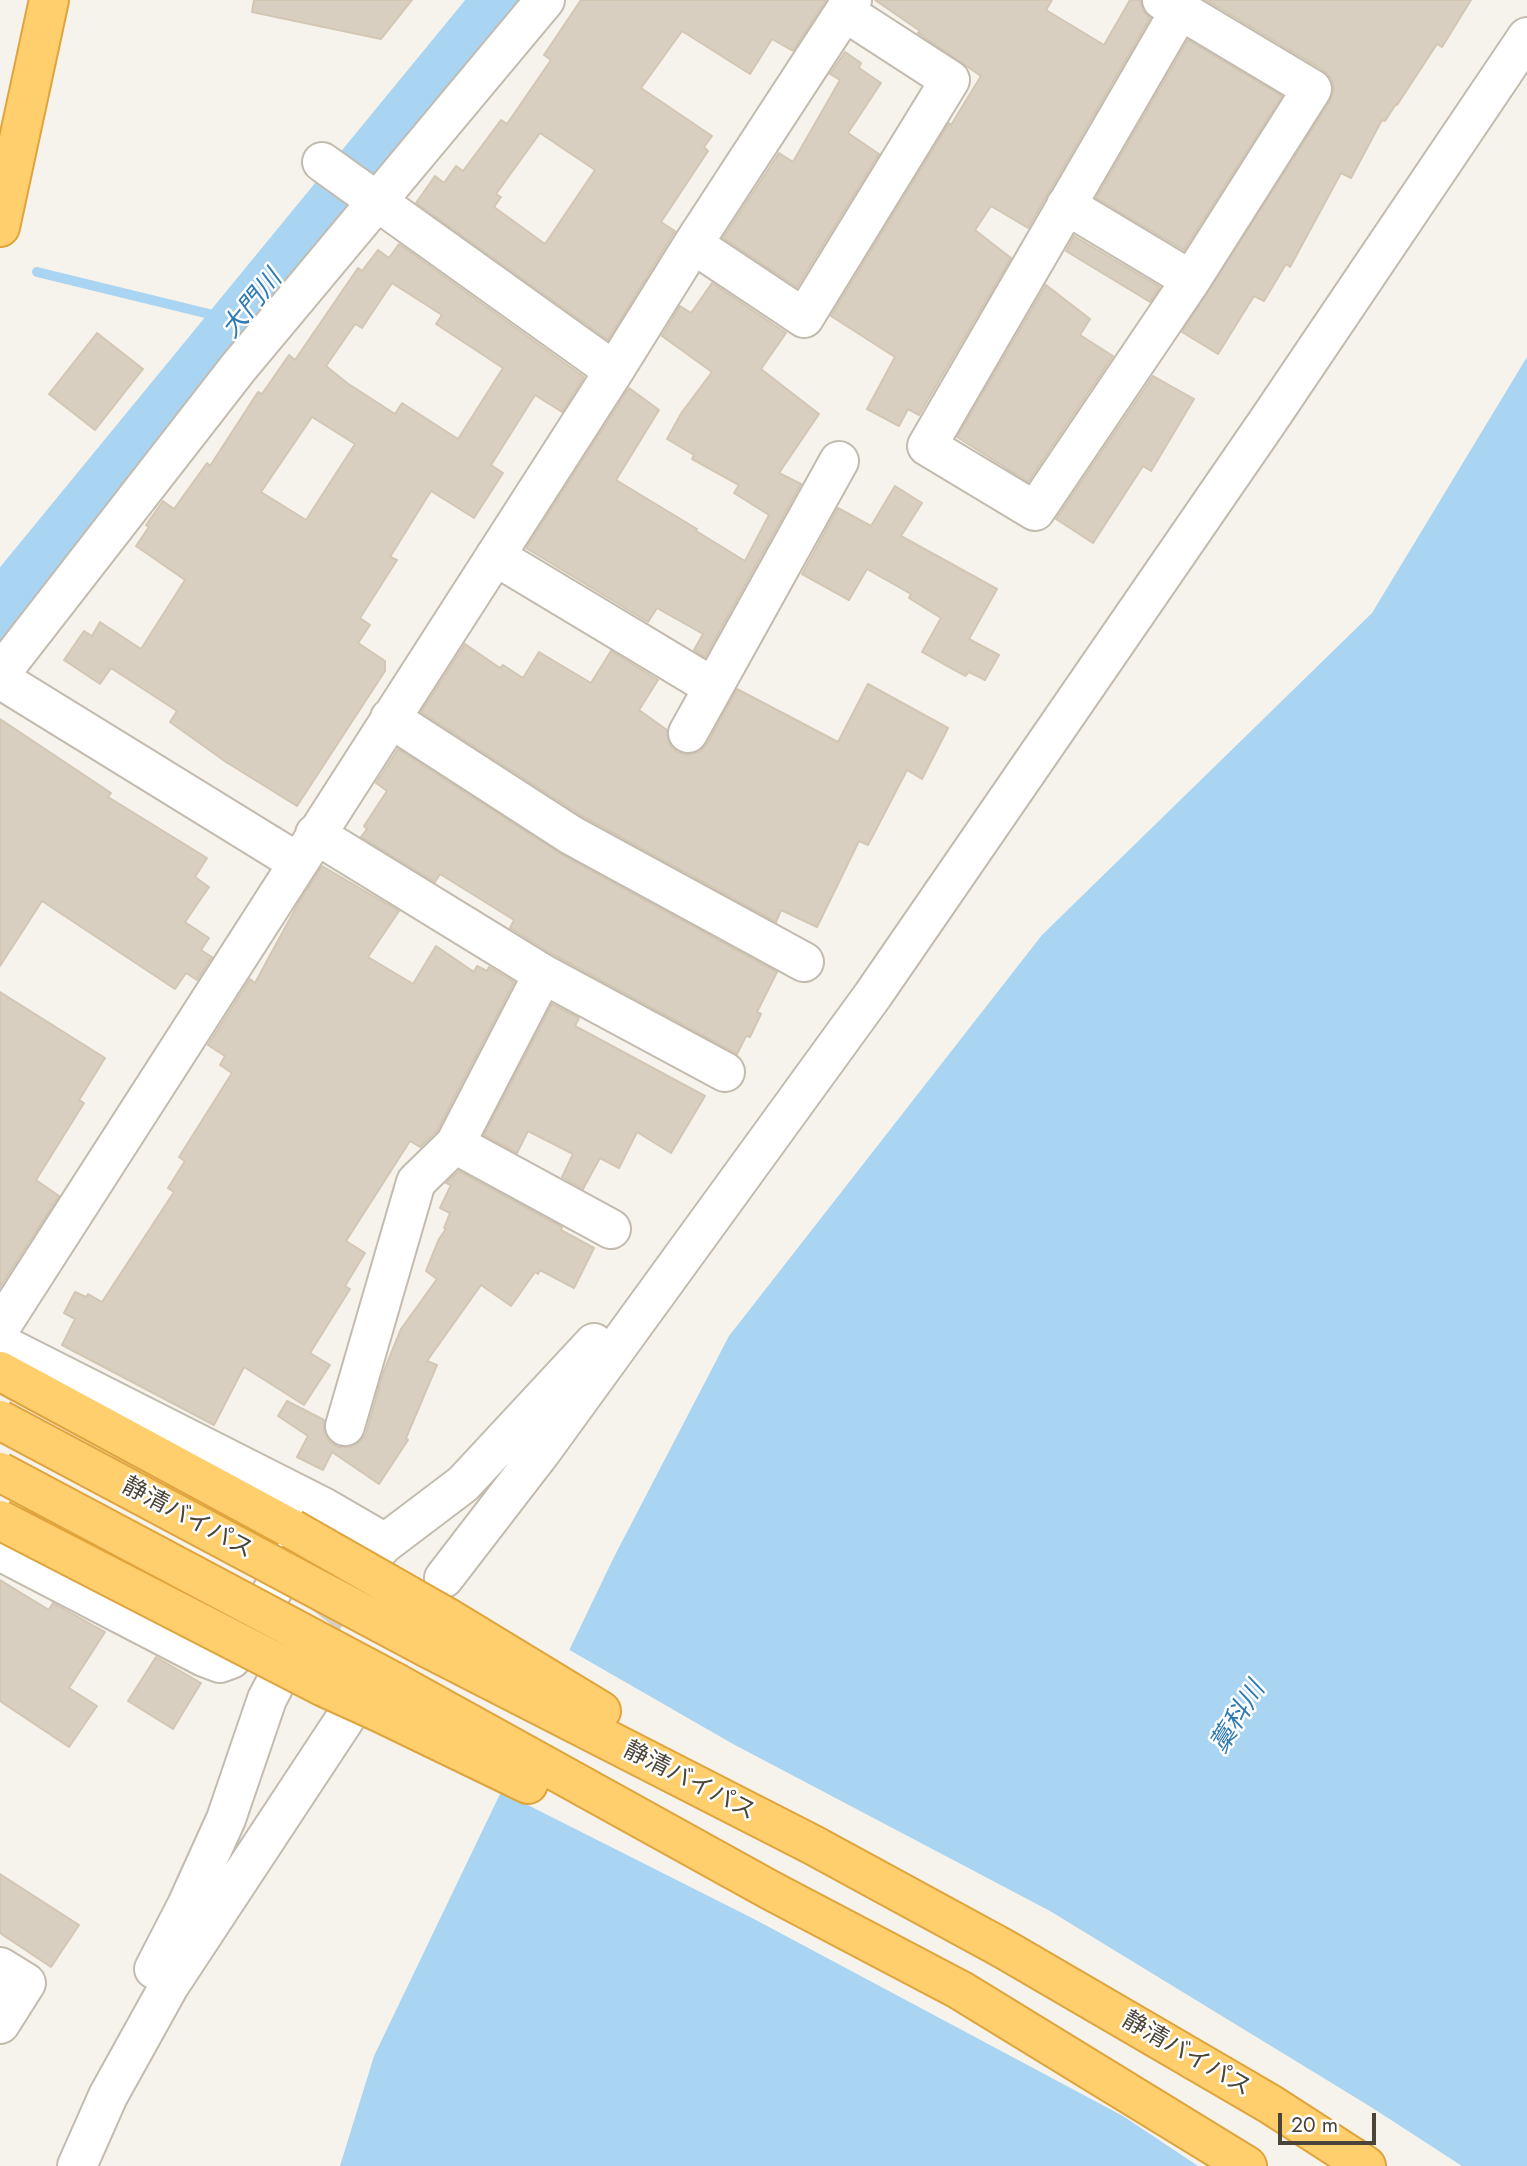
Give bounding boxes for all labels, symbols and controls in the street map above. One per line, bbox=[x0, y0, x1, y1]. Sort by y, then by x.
water label: 大門川 bbox=[216, 265, 290, 345]
street label: 静清バイパス bbox=[117, 1472, 257, 1566]
water label: 藁科川 bbox=[1205, 1677, 1273, 1759]
street label: 静清バイパス bbox=[618, 1736, 760, 1828]
street label: 静清バイパス bbox=[1116, 2007, 1256, 2103]
scale bar bbox=[1282, 2100, 1380, 2144]
text: 20 m bbox=[1291, 2110, 1338, 2140]

